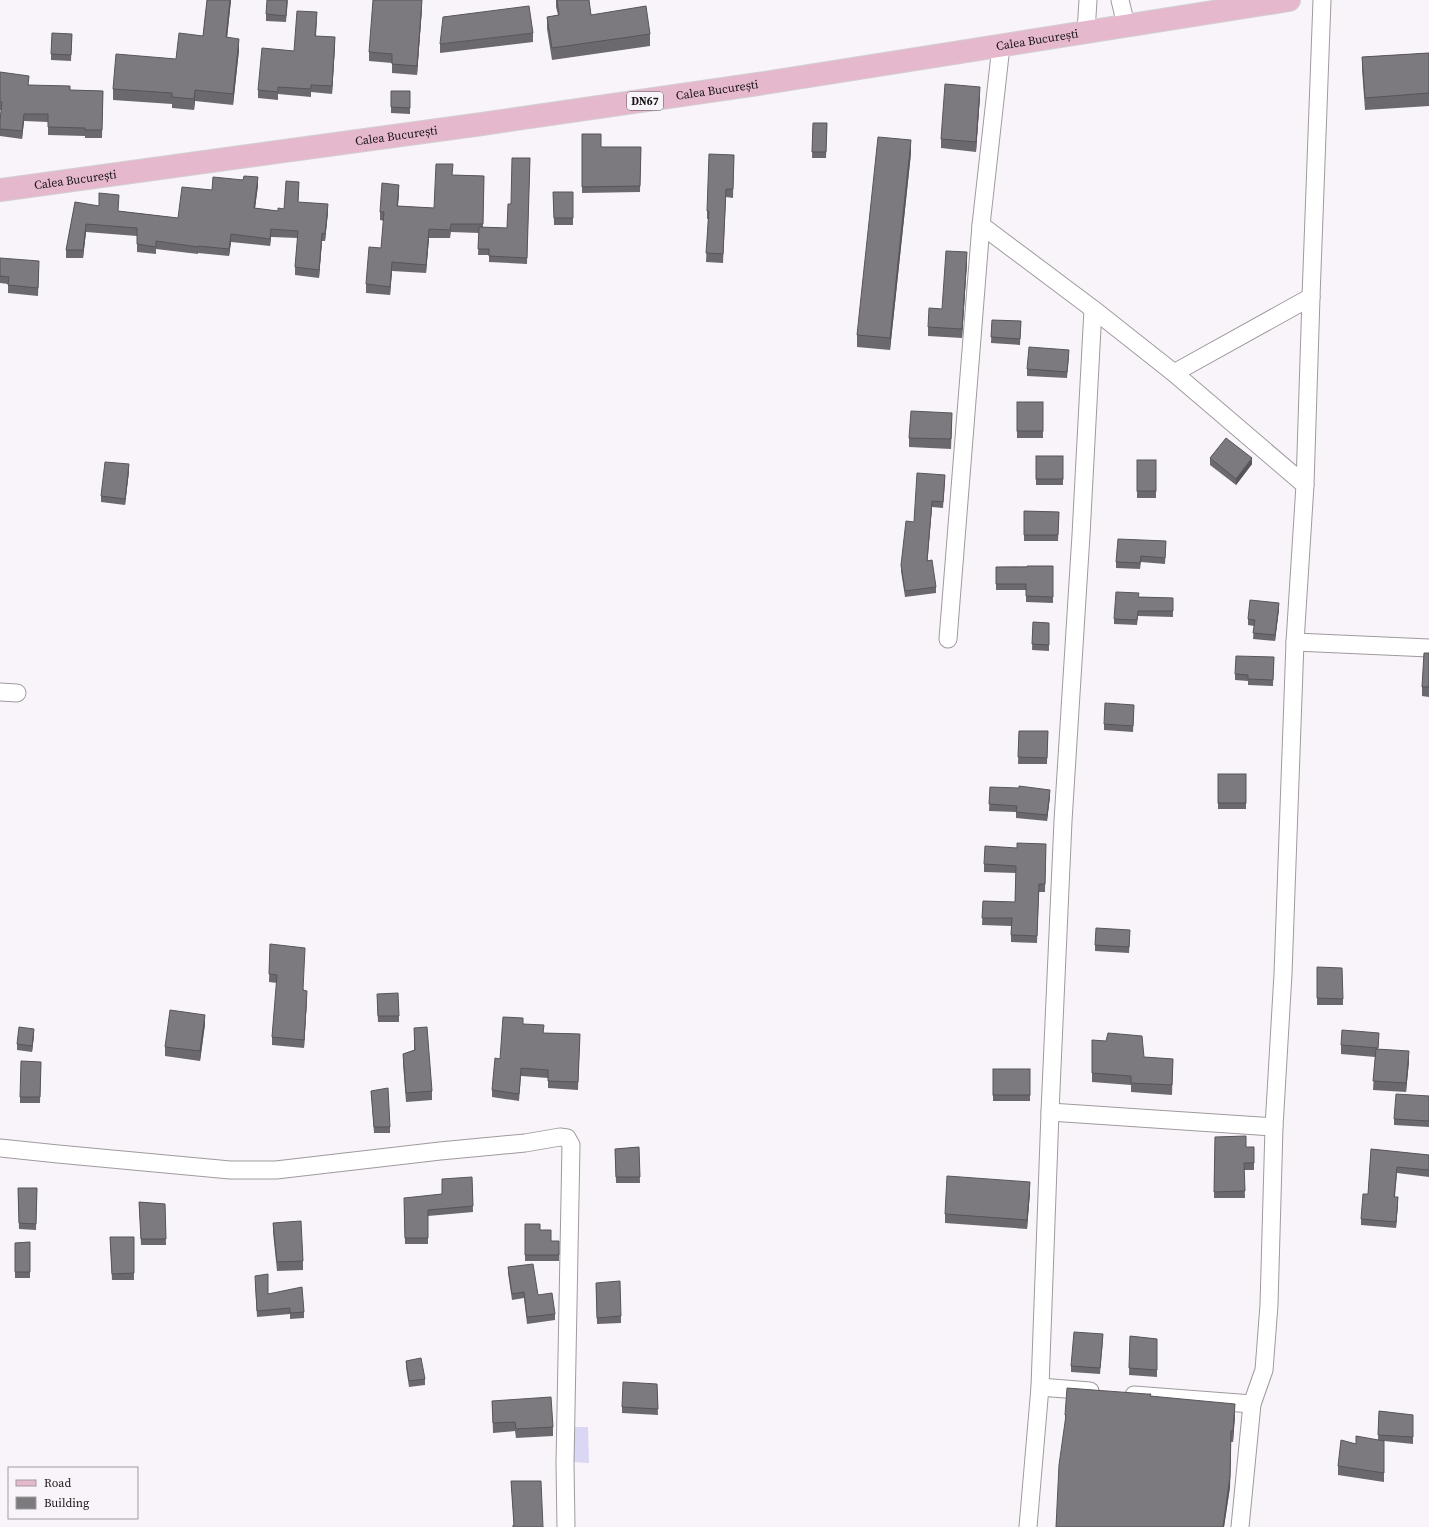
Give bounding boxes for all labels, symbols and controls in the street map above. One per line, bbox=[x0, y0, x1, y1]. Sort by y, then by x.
street label: Calea București bbox=[995, 25, 1080, 54]
street label: Calea București bbox=[675, 76, 760, 104]
road number: DN67 bbox=[627, 92, 663, 110]
street label: Calea București bbox=[354, 122, 439, 149]
street label: Calea București bbox=[33, 166, 118, 193]
legend bbox=[8, 1467, 138, 1519]
text: Road bbox=[44, 1475, 71, 1491]
text: Building bbox=[44, 1495, 89, 1511]

